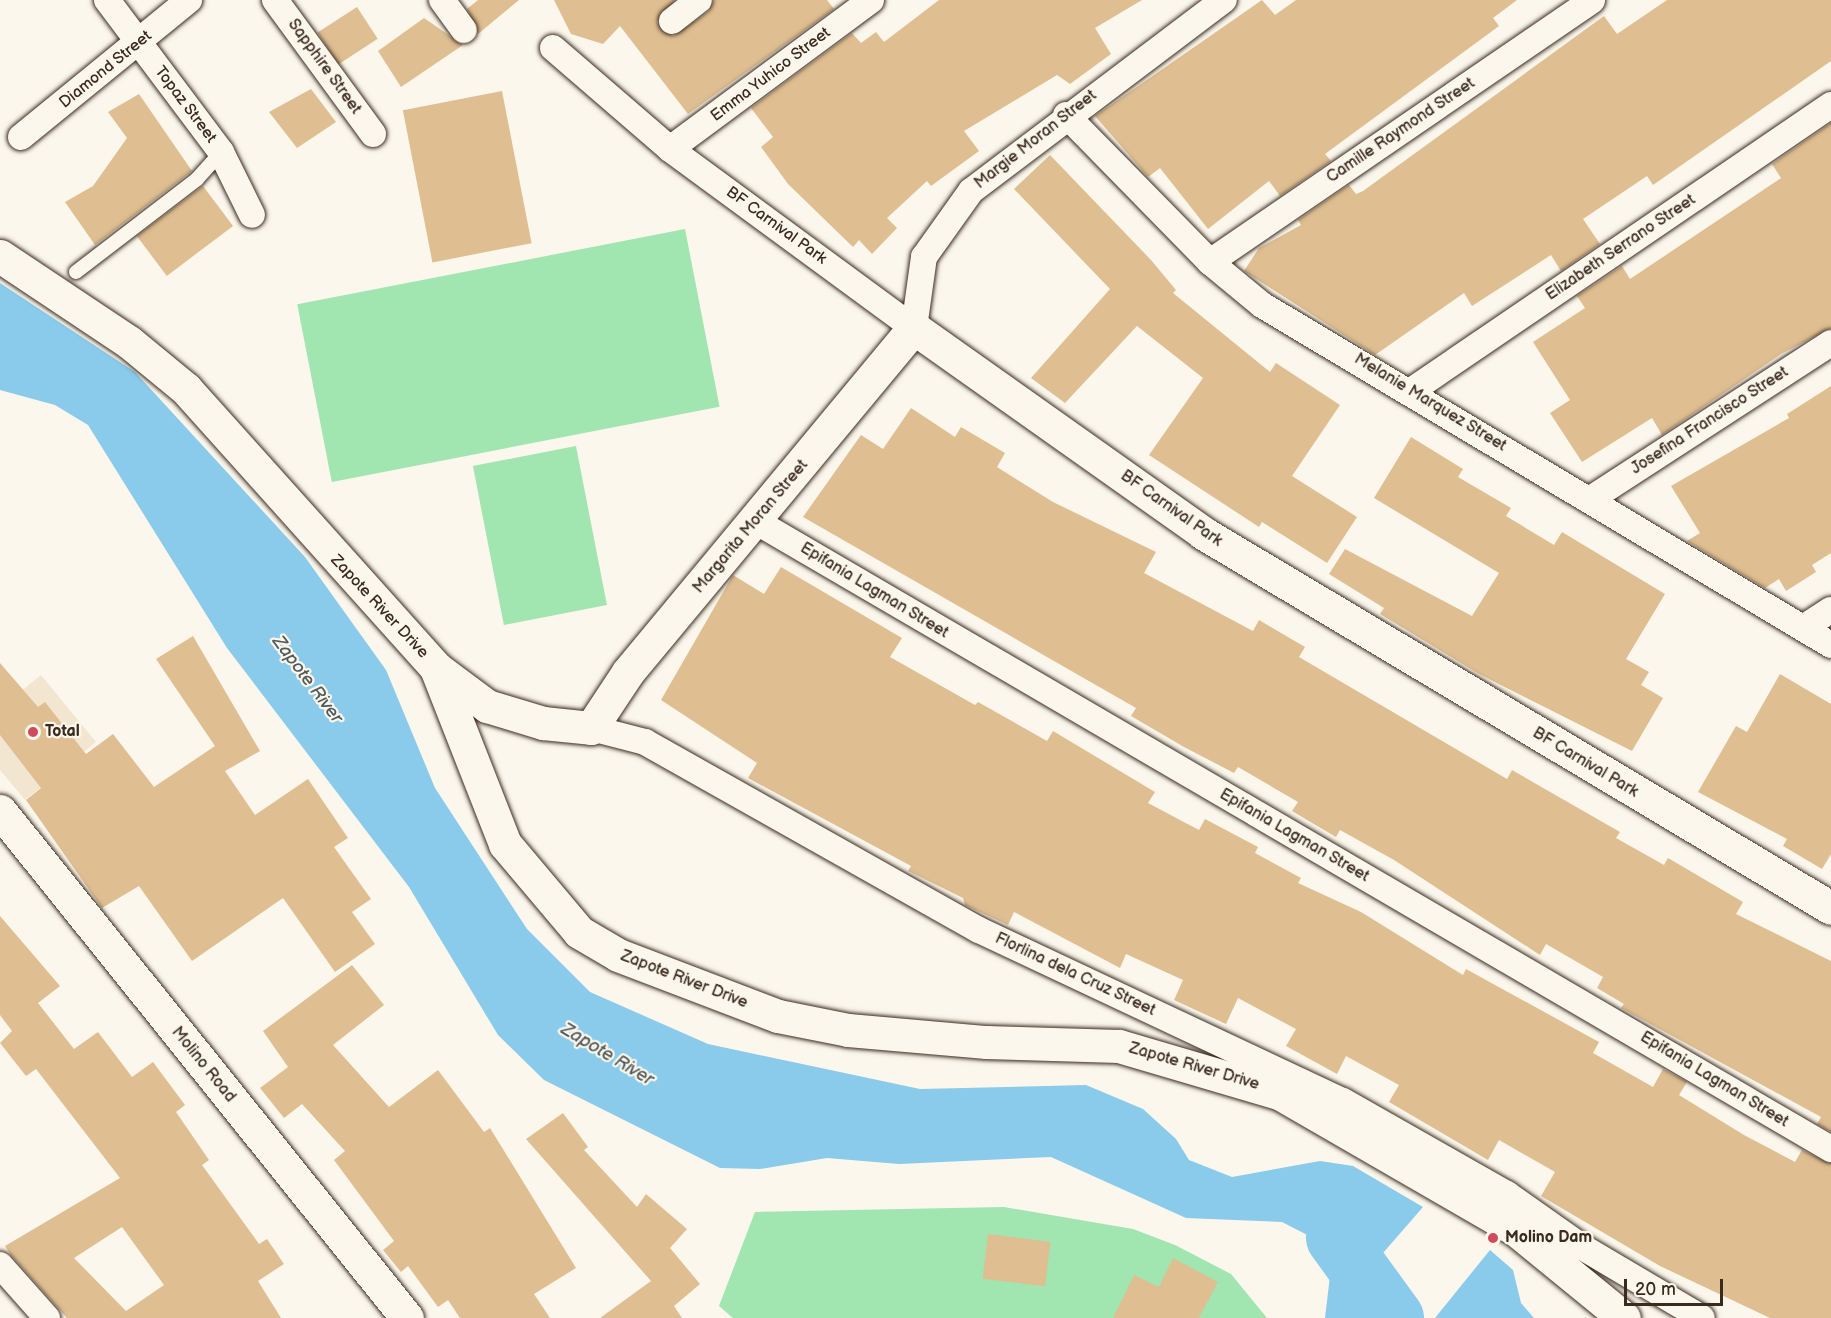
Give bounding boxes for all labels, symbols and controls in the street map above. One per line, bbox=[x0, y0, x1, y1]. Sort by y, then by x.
street label: Sapphire Street bbox=[283, 16, 365, 118]
street label: Emma Yuhico Street bbox=[707, 23, 835, 127]
street label: Diamond Street bbox=[56, 27, 156, 113]
street label: Topaz Street bbox=[150, 63, 220, 147]
street label: Camille Raymond Street bbox=[1323, 74, 1479, 188]
street label: Margie Moran Street bbox=[971, 86, 1101, 194]
street label: BF Carnival Park bbox=[722, 183, 830, 269]
street label: Elizabeth Serrano Street bbox=[1542, 191, 1700, 305]
street label: Melanie Marquez Street bbox=[1350, 350, 1510, 456]
street label: Josefina Francisco Street bbox=[1628, 363, 1792, 479]
street label: Margarita Moran Street bbox=[689, 456, 813, 598]
street label: BF Carnival Park bbox=[1116, 467, 1226, 551]
street label: Epifania Lagman Street bbox=[796, 539, 952, 643]
street label: Zapote River Drive bbox=[326, 551, 432, 663]
water label: Zapote River bbox=[267, 632, 347, 728]
place label: Total bbox=[45, 722, 80, 742]
street label: BF Carnival Park bbox=[1529, 724, 1641, 802]
marker: Total bbox=[26, 725, 40, 739]
street label: Epifania Lagman Street bbox=[1216, 785, 1372, 887]
street label: Florlina dela Cruz Street bbox=[992, 929, 1158, 1021]
street label: Zapote River Drive bbox=[618, 947, 750, 1013]
water label: Zapote River bbox=[557, 1019, 657, 1091]
street label: Molino Road bbox=[167, 1023, 239, 1107]
street label: Epifania Lagman Street bbox=[1636, 1028, 1792, 1132]
street label: Zapote River Drive bbox=[1127, 1039, 1261, 1095]
place label: Molino Dam bbox=[1505, 1228, 1592, 1248]
marker: Molino Dam bbox=[1486, 1231, 1500, 1245]
scale bar bbox=[1627, 1267, 1726, 1305]
text: 20 m bbox=[1635, 1279, 1676, 1300]

